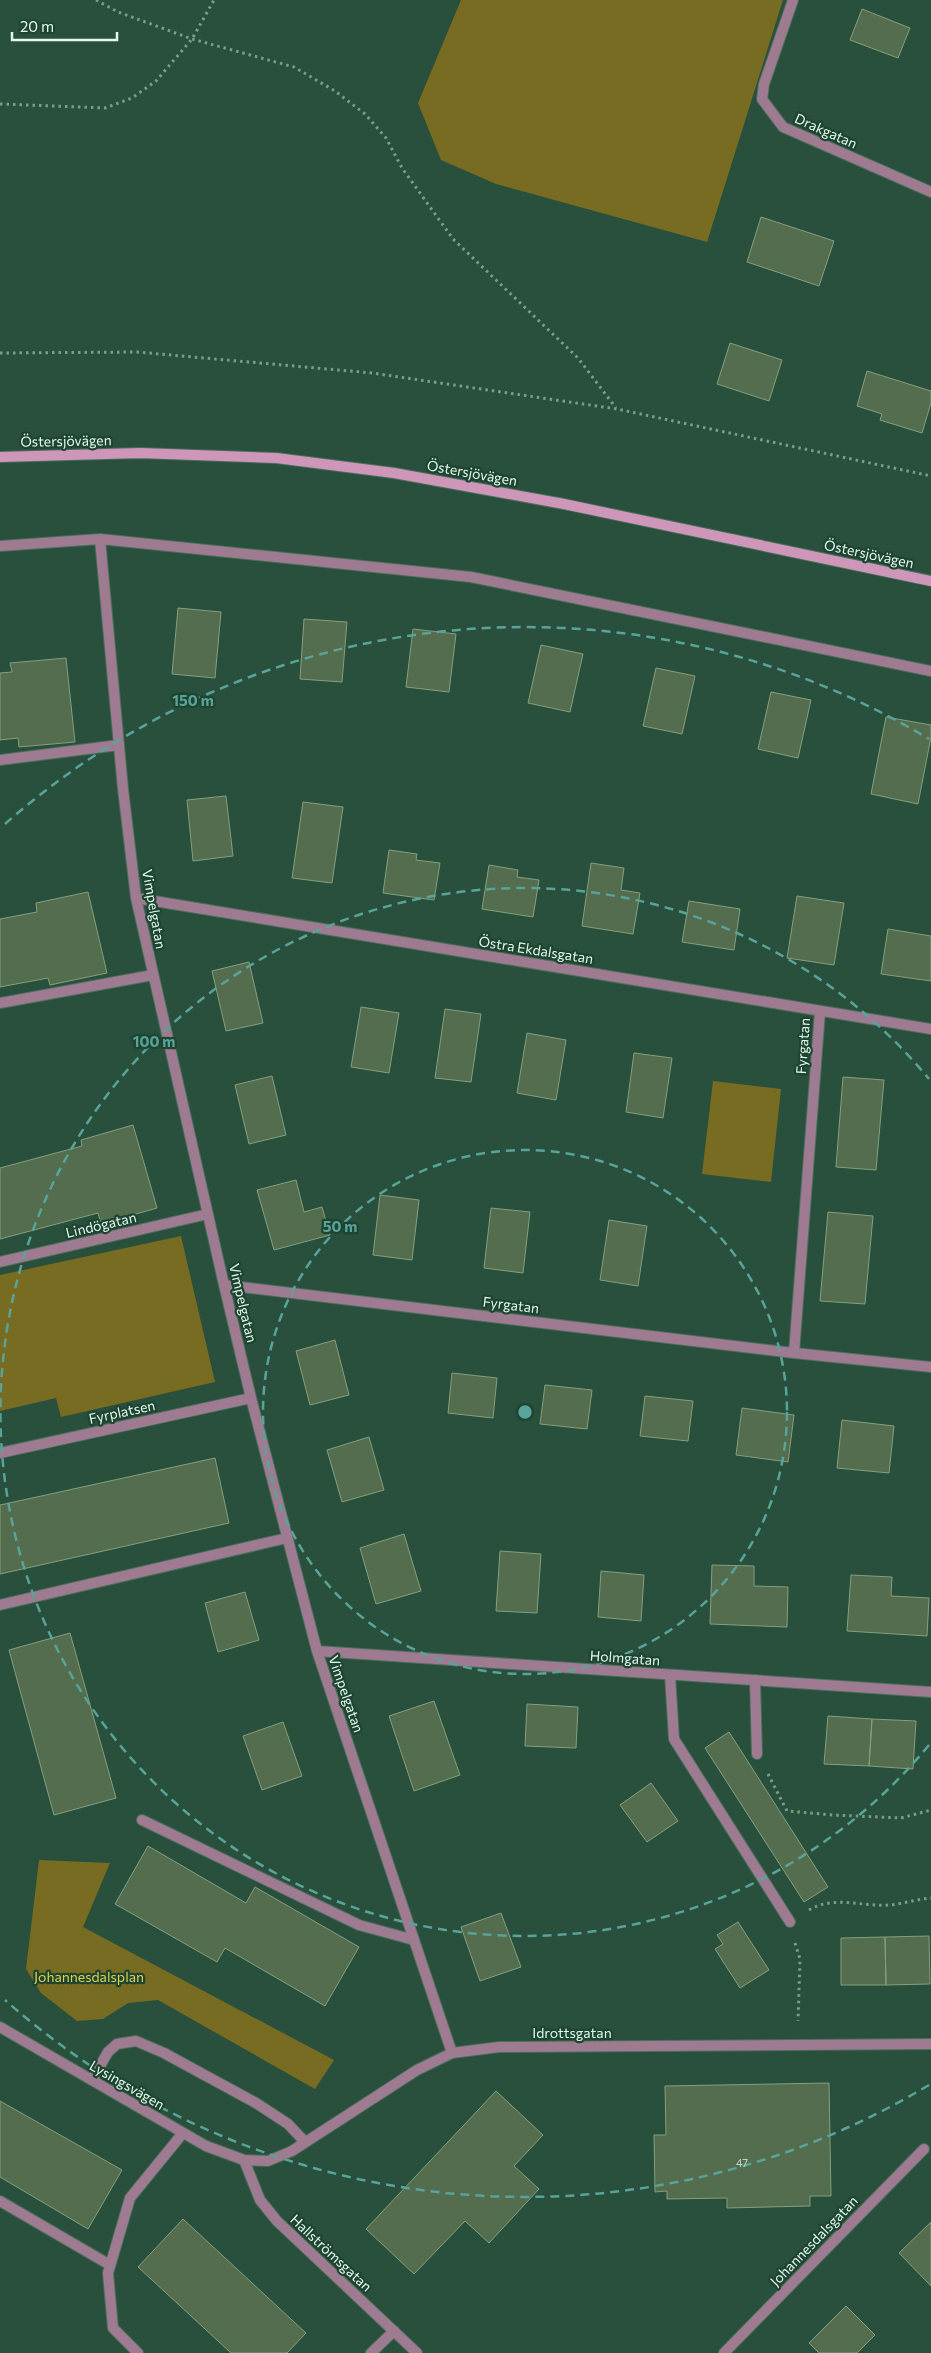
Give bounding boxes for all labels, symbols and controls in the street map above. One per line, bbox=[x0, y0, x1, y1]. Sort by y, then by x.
scale bar bbox=[12, 10, 118, 42]
text: 20 m bbox=[20, 17, 54, 35]
street label: Drakgatan bbox=[792, 109, 860, 152]
street label: Östersjövägen bbox=[20, 431, 112, 450]
street label: Östersjövägen bbox=[426, 456, 519, 489]
street label: Östersjövägen bbox=[823, 536, 916, 571]
text: 150 m bbox=[172, 691, 214, 709]
street label: Vimpelgatan bbox=[139, 868, 170, 950]
street label: Östra Ekdalsgatan bbox=[478, 932, 595, 967]
street label: Fyrgatan bbox=[792, 1017, 813, 1075]
text: 100 m bbox=[133, 1032, 175, 1050]
street label: Lindögatan bbox=[64, 1208, 138, 1241]
text: 50 m bbox=[323, 1217, 357, 1235]
street label: Vimpelgatan bbox=[226, 1262, 261, 1344]
street label: Fyrgatan bbox=[482, 1293, 540, 1316]
street label: Fyrplatsen bbox=[87, 1396, 157, 1427]
centre of rings bbox=[516, 1403, 534, 1421]
street label: Holmgatan bbox=[589, 1647, 661, 1668]
street label: Vimpelgatan bbox=[325, 1653, 368, 1735]
park label: Johannesdalsplan bbox=[34, 1968, 144, 1985]
street label: Idrottsgatan bbox=[532, 2024, 612, 2041]
street label: Lysingsvägen bbox=[87, 2056, 168, 2113]
house number: 47 bbox=[736, 2156, 748, 2169]
street label: Johannesdalsgatan bbox=[766, 2192, 861, 2289]
street label: Hallströmsgatan bbox=[287, 2211, 376, 2295]

